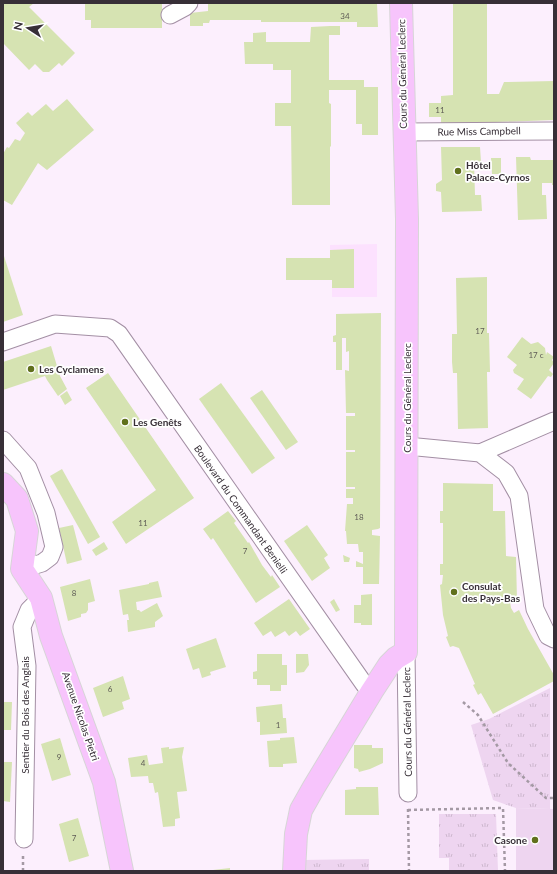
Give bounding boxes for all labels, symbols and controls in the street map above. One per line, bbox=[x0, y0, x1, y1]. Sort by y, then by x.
north arrow bbox=[8, 8, 48, 48]
house number: 34 bbox=[340, 11, 350, 21]
street label: Cours du Général Leclerc bbox=[395, 19, 409, 129]
text: N bbox=[10, 20, 25, 31]
house number: 11 bbox=[435, 105, 445, 115]
street label: Rue Miss Campbell bbox=[437, 124, 521, 138]
place label: Hôtel Palace-Cyrnos bbox=[466, 159, 530, 183]
marker: Hôtel Palace-Cyrnos bbox=[453, 166, 463, 176]
house number: 17 bbox=[475, 326, 485, 336]
street label: Cours du Général Leclerc bbox=[401, 343, 413, 453]
house number: 17 c bbox=[528, 350, 544, 360]
place label: Les Cyclamens bbox=[39, 363, 104, 375]
marker: Les Cyclamens bbox=[26, 364, 36, 374]
place label: Les Genêts bbox=[133, 416, 182, 428]
marker: Les Genêts bbox=[120, 417, 130, 427]
street label: Boulevard du Commandant Benielli bbox=[192, 442, 290, 576]
house number: 18 bbox=[354, 512, 364, 522]
house number: 11 bbox=[138, 518, 148, 528]
house number: 7 bbox=[243, 546, 248, 556]
place label: Consulat des Pays-Bas bbox=[462, 580, 521, 604]
marker: Consulat des Pays-Bas bbox=[449, 587, 459, 597]
house number: 8 bbox=[72, 588, 77, 598]
street label: Sentier du Bois des Anglais bbox=[19, 656, 31, 774]
street label: Cours du Général Leclerc bbox=[400, 667, 414, 777]
street label: Avenue Nicolas Pietri bbox=[60, 670, 102, 762]
house number: 6 bbox=[108, 684, 113, 694]
house number: 1 bbox=[276, 720, 281, 730]
house number: 9 bbox=[57, 752, 62, 762]
house number: 4 bbox=[141, 758, 146, 768]
house number: 7 bbox=[72, 833, 77, 843]
place label: Casone bbox=[494, 834, 528, 846]
marker: Casone bbox=[530, 835, 540, 845]

